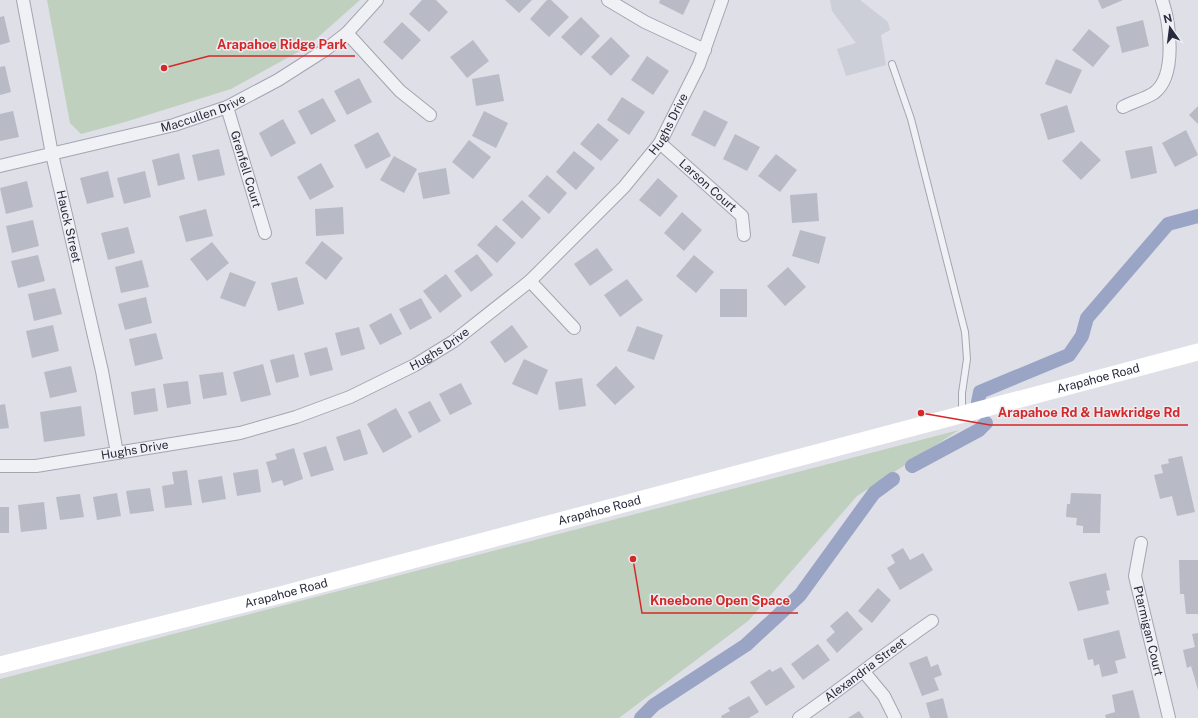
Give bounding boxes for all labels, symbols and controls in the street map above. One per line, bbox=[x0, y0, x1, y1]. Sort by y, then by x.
north arrow bbox=[1150, 8, 1190, 48]
text: N bbox=[1162, 11, 1173, 25]
callout: Arapahoe Ridge Park bbox=[209, 31, 355, 56]
text: Arapahoe Ridge Park bbox=[217, 37, 348, 52]
street label: Maccullen Drive bbox=[159, 91, 248, 135]
street label: Hughs Drive bbox=[646, 91, 691, 158]
street label: Grenfell Court bbox=[228, 129, 264, 210]
street label: Larson Court bbox=[676, 156, 740, 215]
street label: Hauck Street bbox=[54, 189, 84, 264]
street label: Hughs Drive bbox=[407, 325, 472, 374]
street label: Arapahoe Road bbox=[1055, 361, 1141, 396]
callout: Arapahoe Rd & Hawkridge Rd bbox=[990, 400, 1188, 425]
text: Arapahoe Rd & Hawkridge Rd bbox=[998, 405, 1180, 420]
street label: Hughs Drive bbox=[100, 438, 170, 462]
street label: Arapahoe Road bbox=[556, 493, 642, 528]
street label: Arapahoe Road bbox=[243, 576, 329, 611]
street label: Ptarmigan Court bbox=[1131, 584, 1166, 678]
callout: Kneebone Open Space bbox=[642, 588, 798, 613]
text: Kneebone Open Space bbox=[650, 593, 790, 608]
street label: Alexandria Street bbox=[822, 635, 909, 705]

